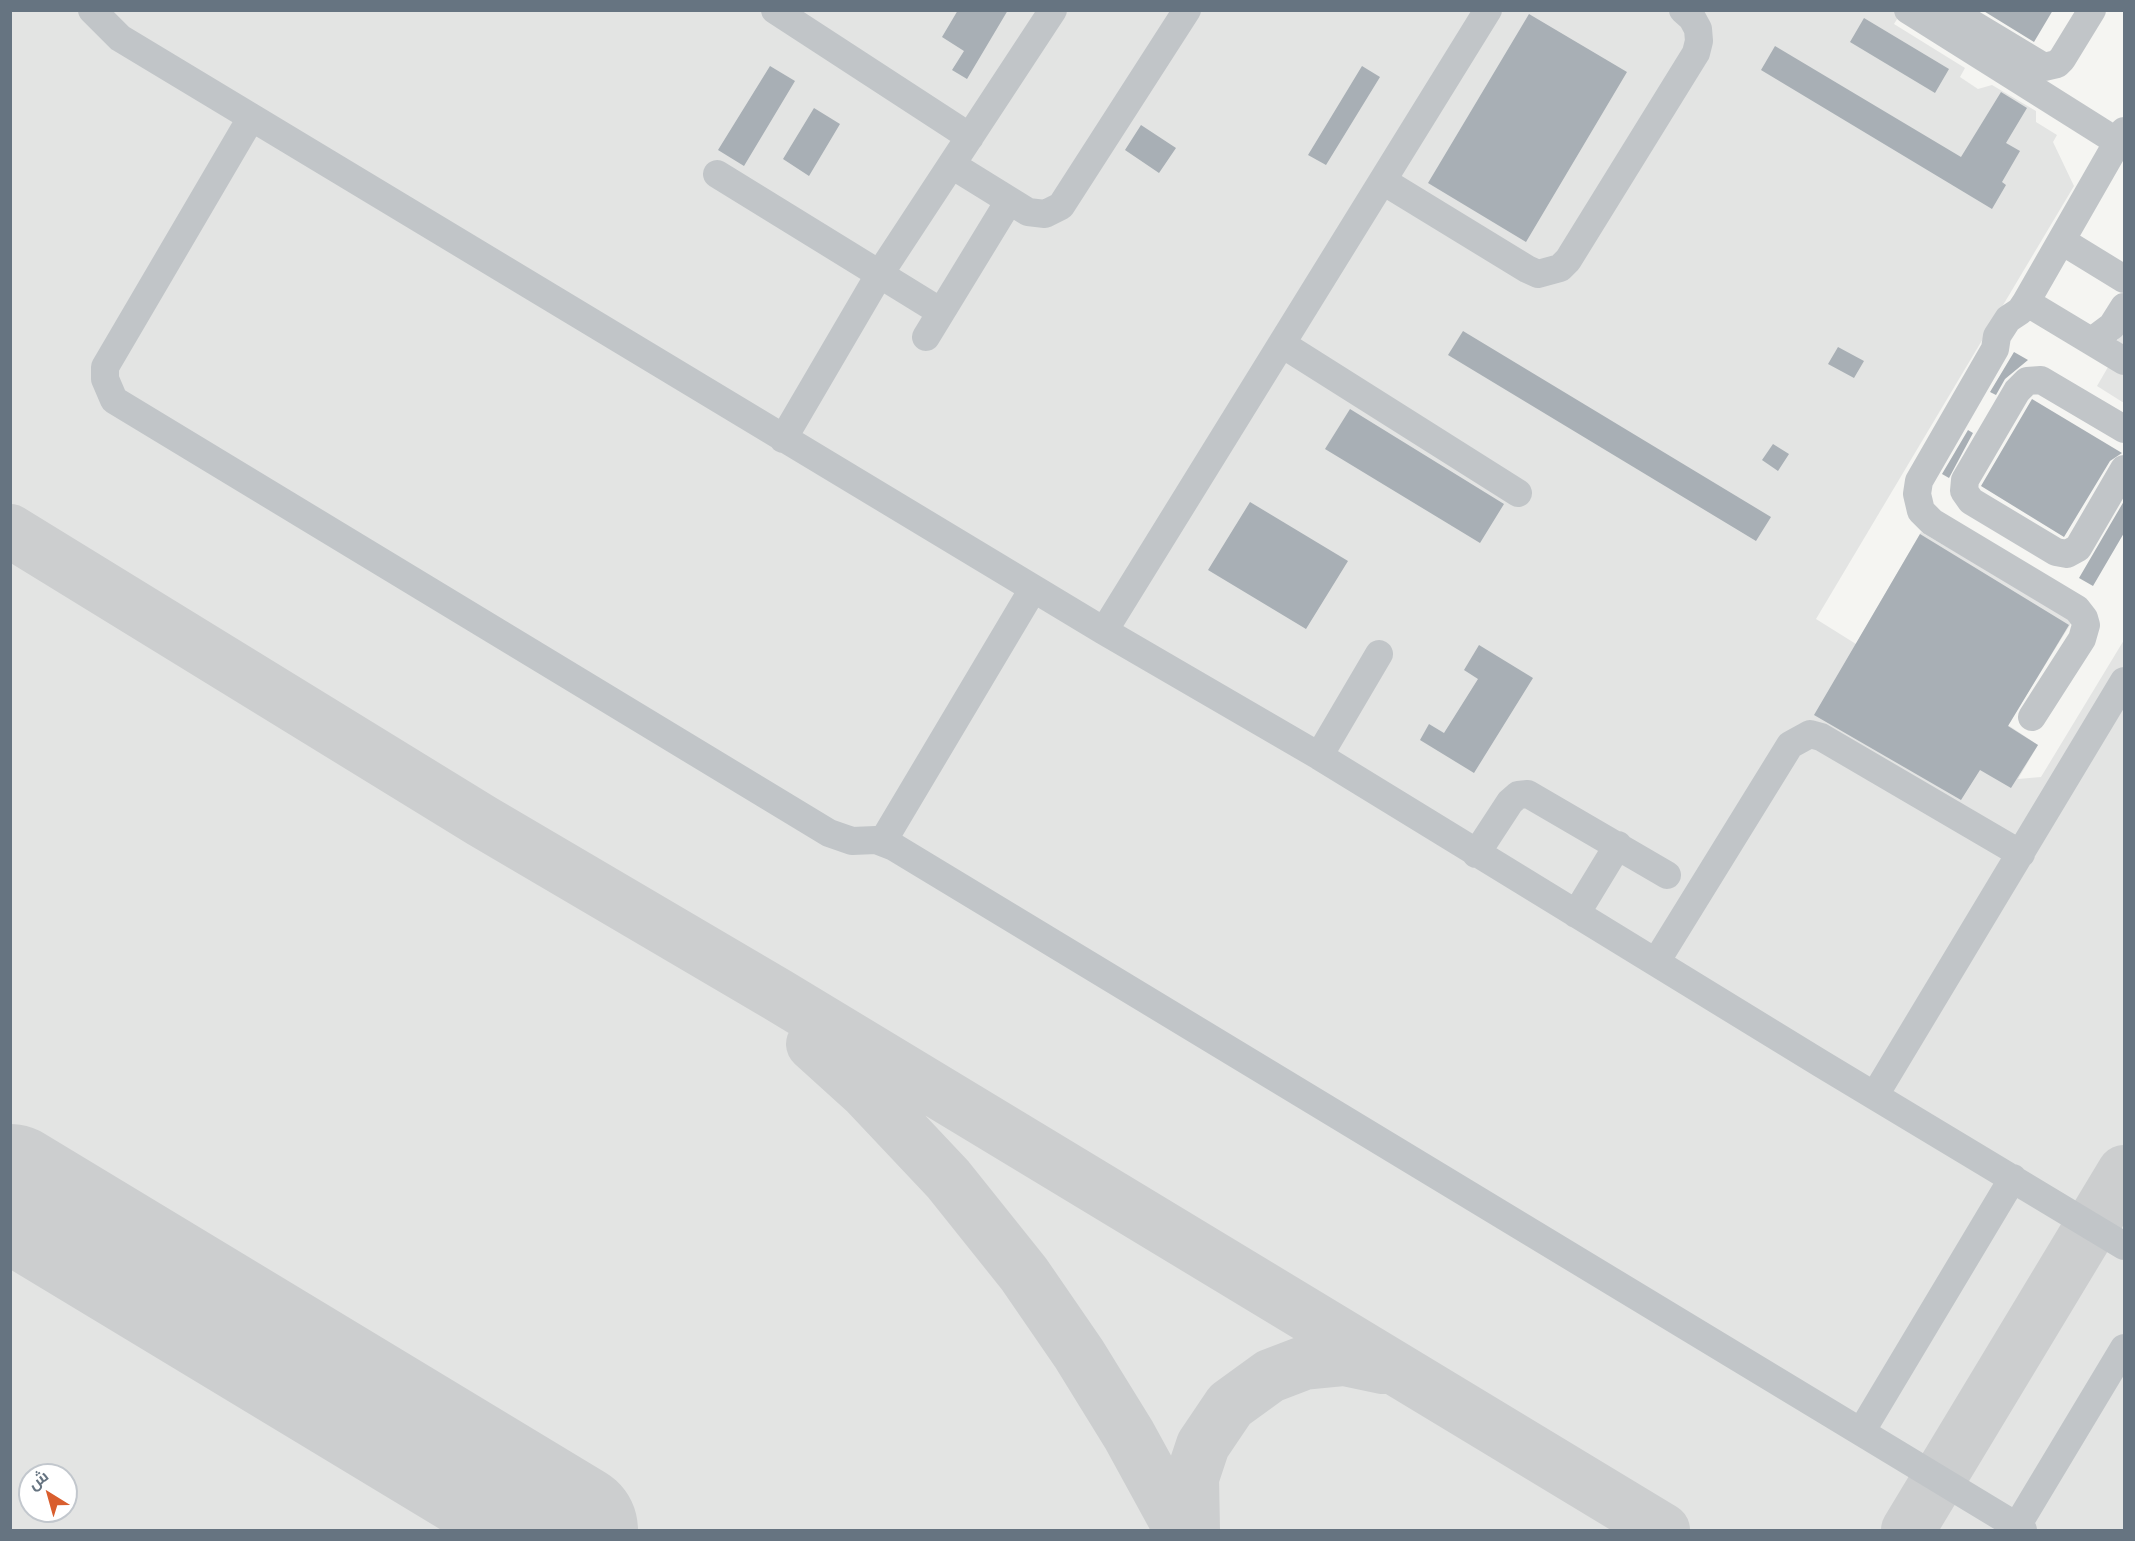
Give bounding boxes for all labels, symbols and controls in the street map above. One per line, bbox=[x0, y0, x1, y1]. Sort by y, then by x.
north arrow bbox=[18, 1463, 78, 1523]
text: ش bbox=[24, 1466, 52, 1494]

